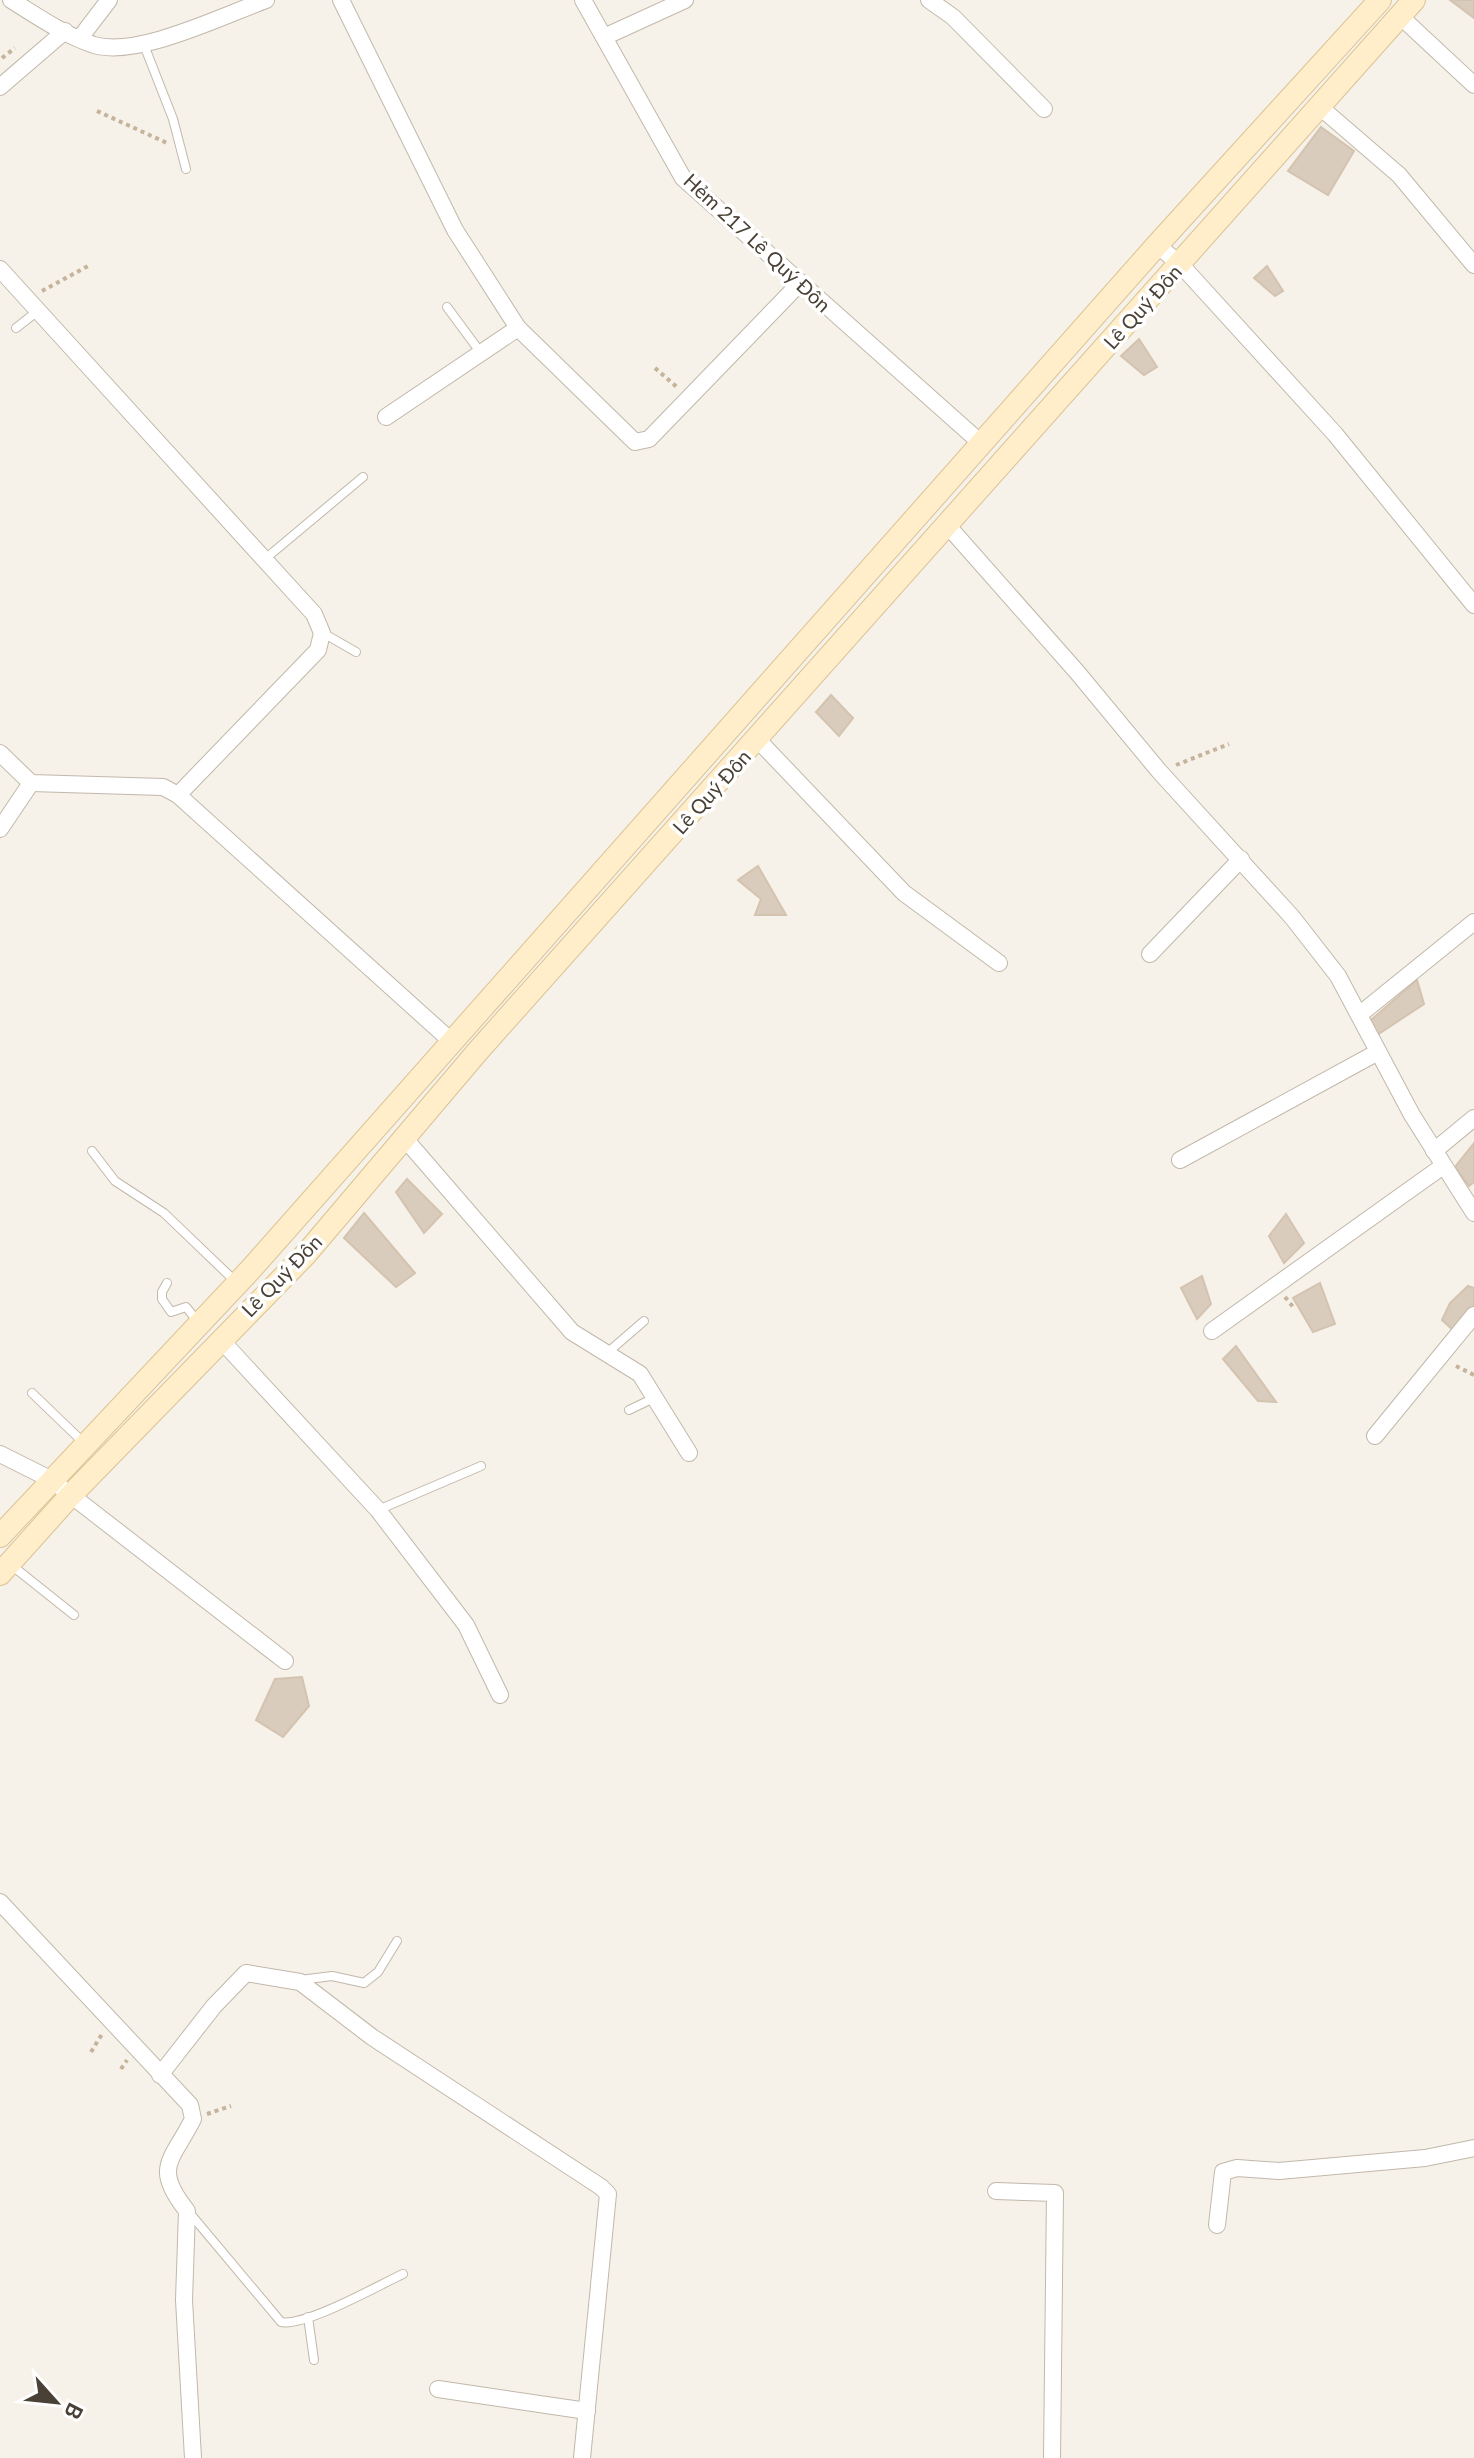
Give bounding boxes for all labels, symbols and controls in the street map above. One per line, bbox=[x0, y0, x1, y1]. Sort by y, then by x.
street label: Hẻm 217 Lê Quý Đôn bbox=[679, 168, 836, 316]
street label: Lê Quý Đôn bbox=[1098, 259, 1186, 353]
street label: Lê Quý Đôn bbox=[667, 744, 755, 838]
street label: Lê Quý Đôn bbox=[236, 1229, 326, 1321]
north arrow bbox=[16, 2362, 96, 2442]
text: B bbox=[59, 2399, 90, 2424]

